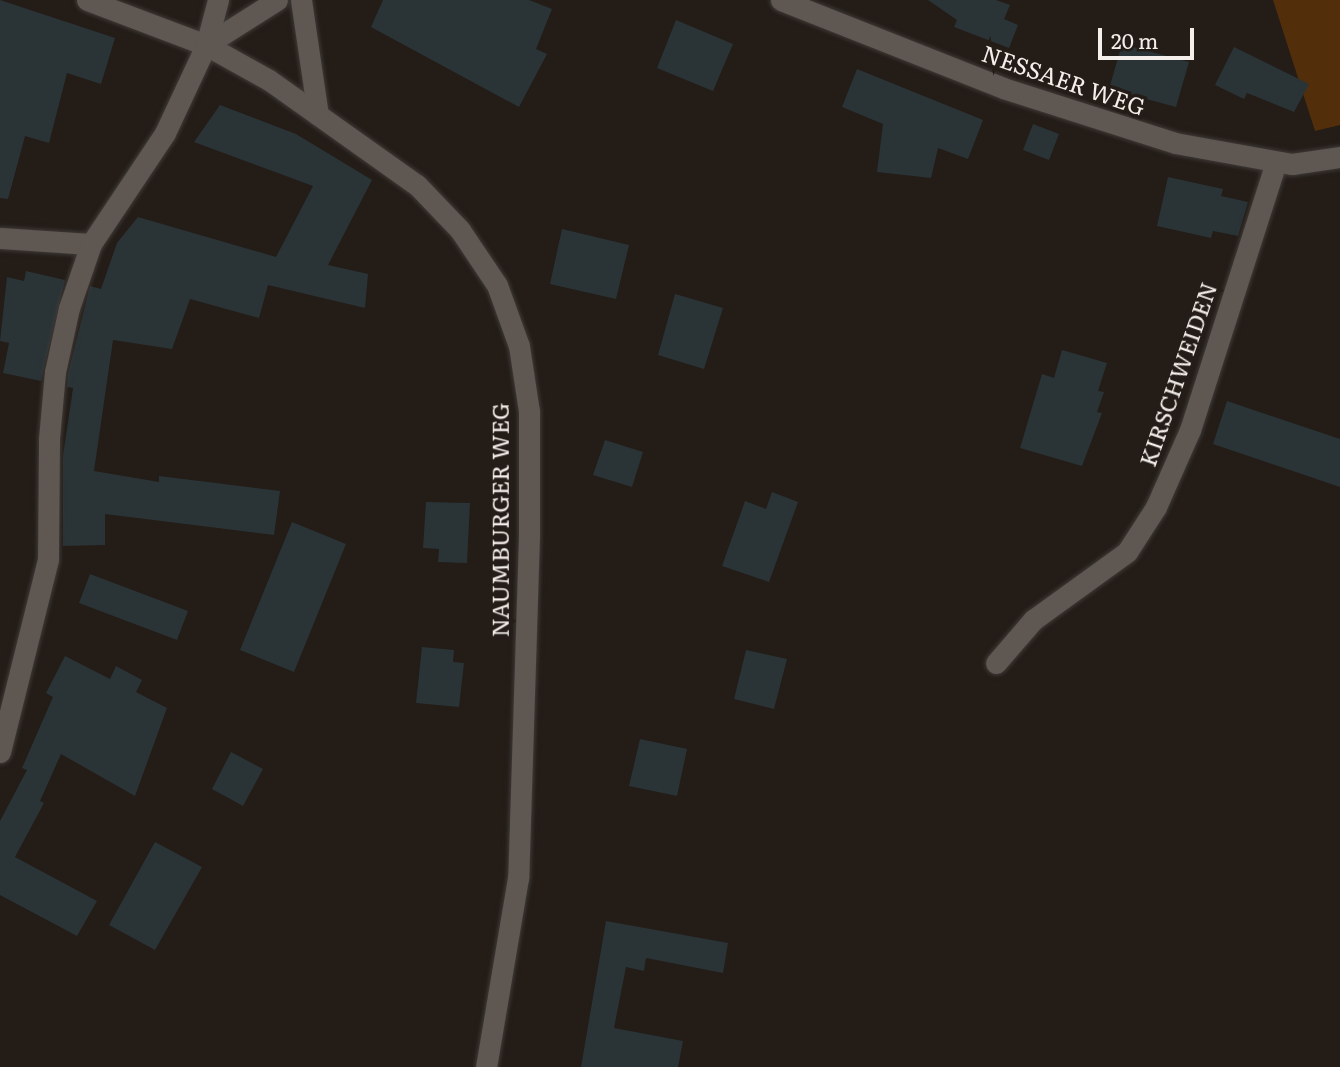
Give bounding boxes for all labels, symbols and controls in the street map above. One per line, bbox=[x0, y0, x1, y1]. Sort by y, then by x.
scale bar bbox=[1102, 14, 1198, 58]
text: 20 m bbox=[1111, 24, 1158, 55]
street label: NESSAER WEG bbox=[979, 38, 1149, 120]
street label: KIRSCHWEIDEN bbox=[1133, 278, 1221, 470]
street label: NAUMBURGER WEG bbox=[485, 403, 513, 637]

